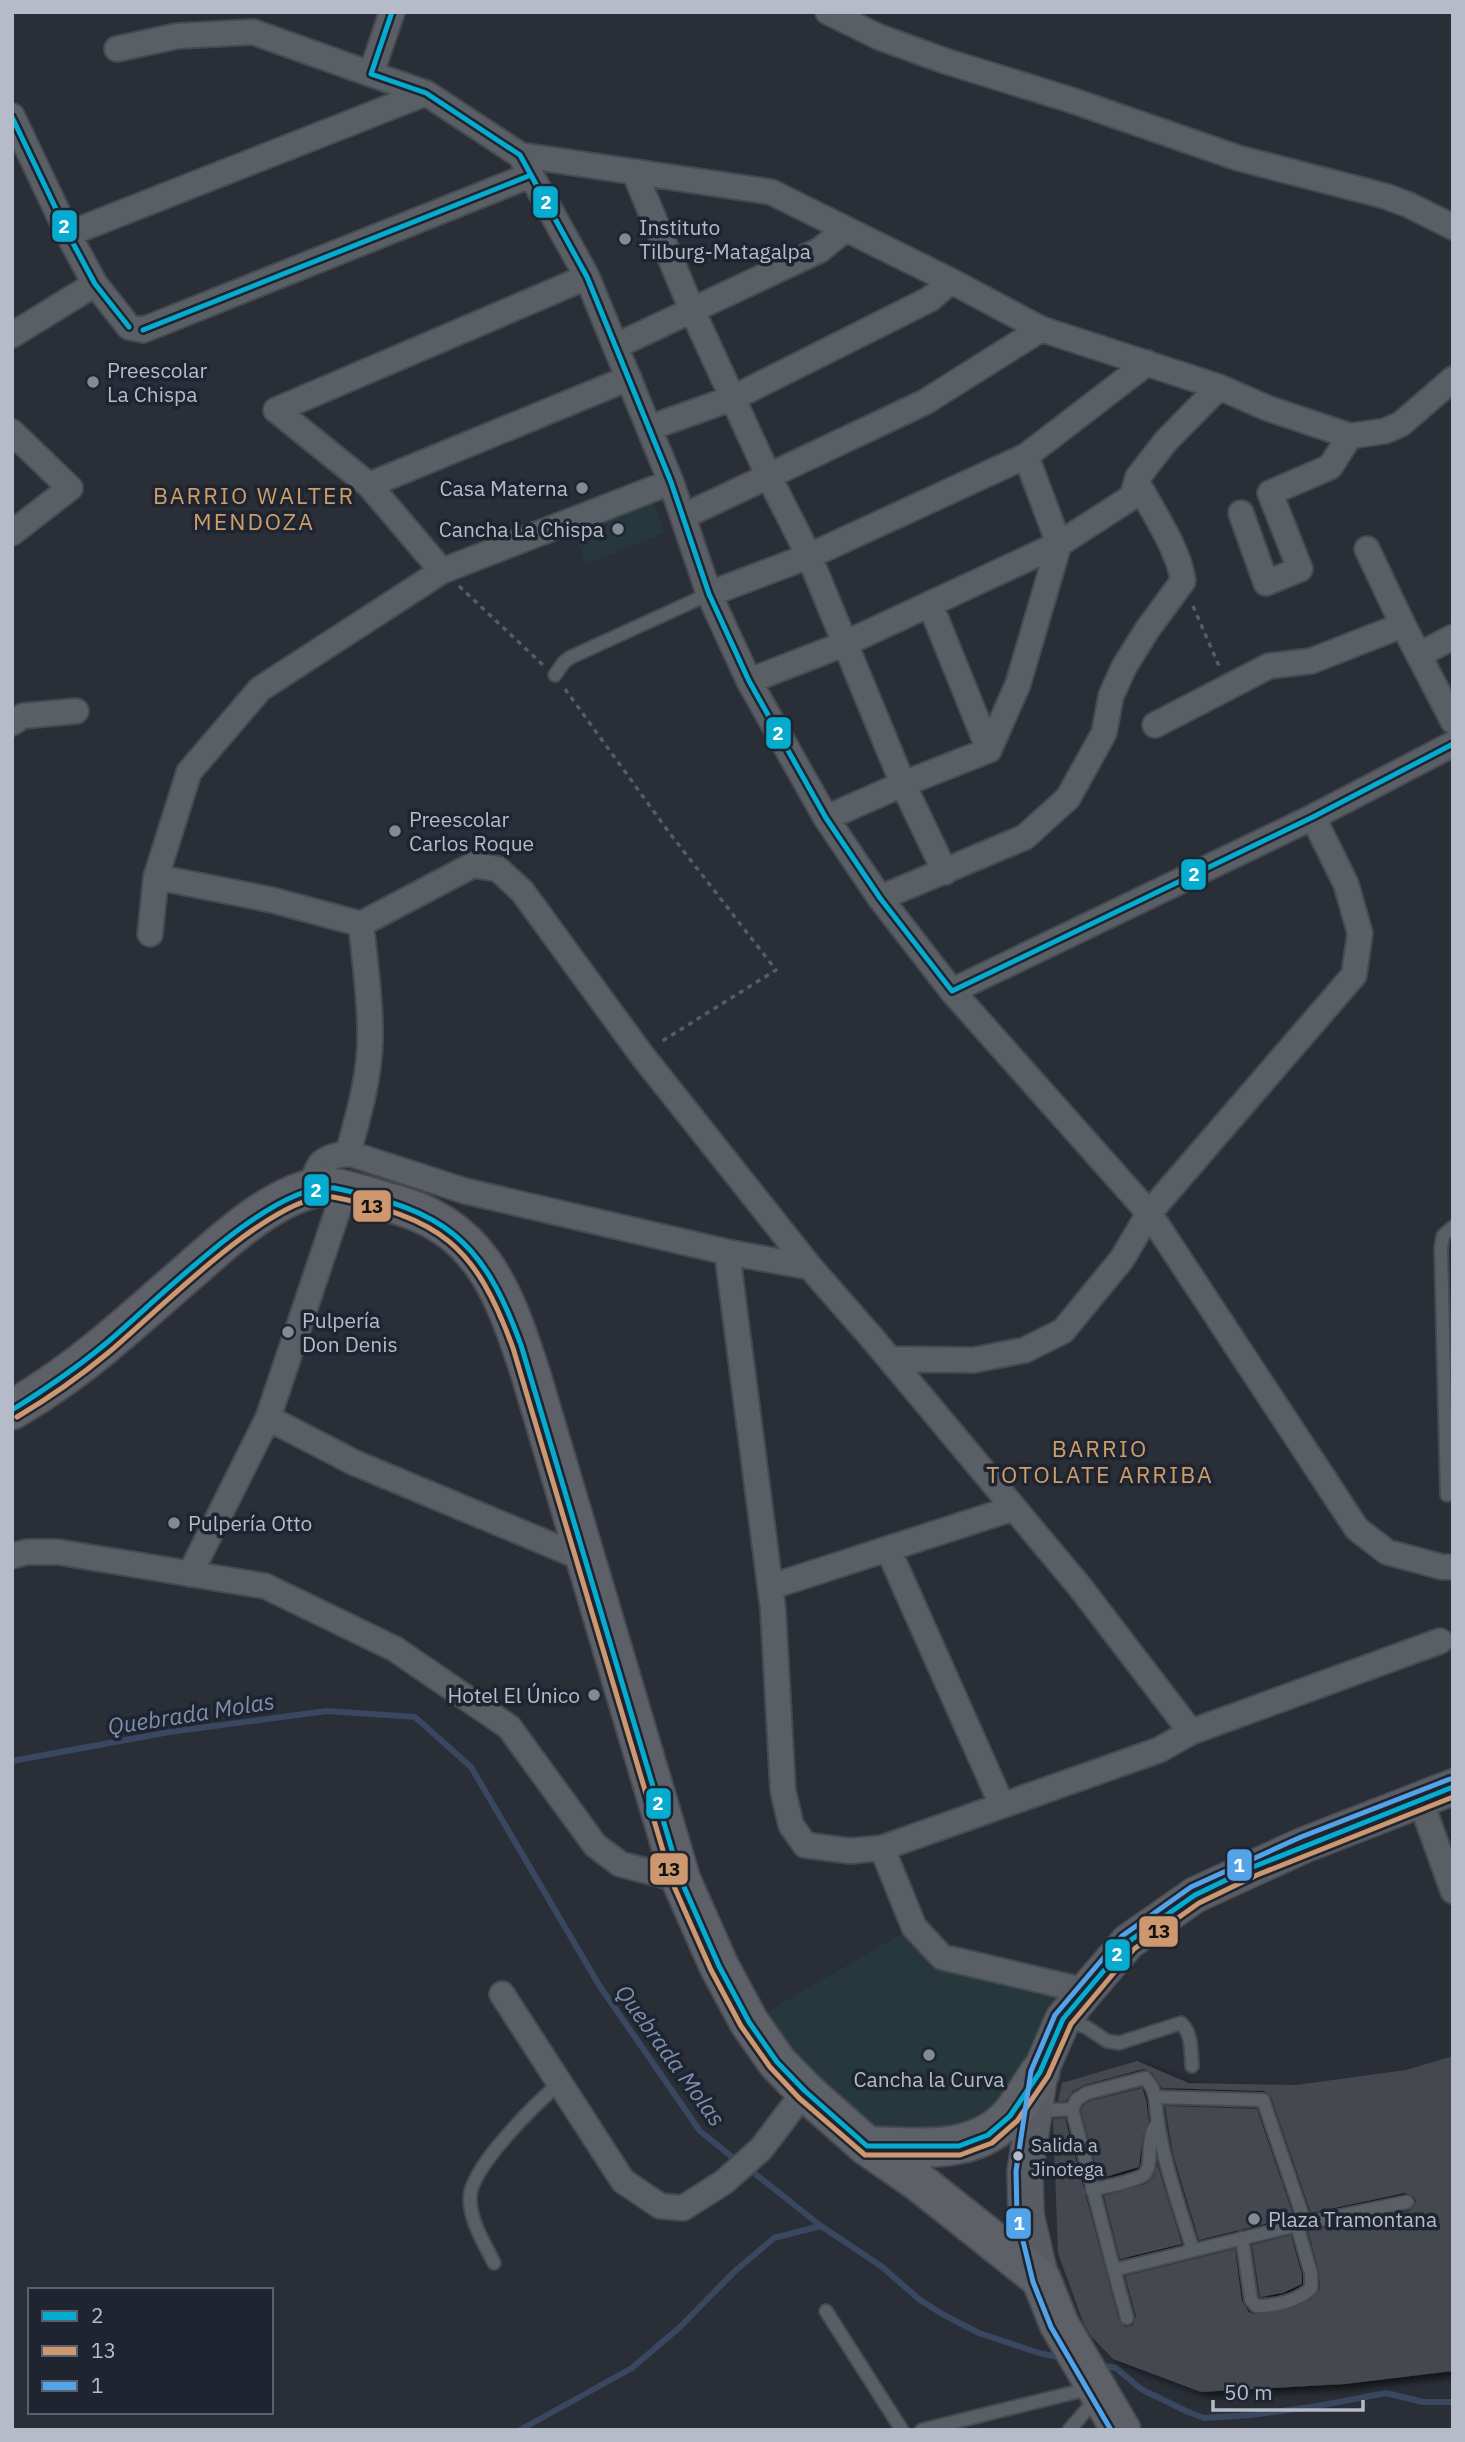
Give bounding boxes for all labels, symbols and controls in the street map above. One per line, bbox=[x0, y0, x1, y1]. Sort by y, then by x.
line badge: 2 bbox=[532, 185, 559, 219]
text: 2 bbox=[540, 190, 552, 214]
line badge: 2 bbox=[51, 209, 78, 243]
place label: Instituto Tilburg-Matagalpa bbox=[639, 213, 811, 265]
text: 2 bbox=[58, 214, 70, 238]
marker: Instituto Tilburg-Matagalpa bbox=[617, 231, 633, 247]
place label: Preescolar La Chispa bbox=[107, 356, 208, 408]
marker: Preescolar La Chispa bbox=[85, 374, 101, 390]
place label: Casa Materna bbox=[439, 474, 568, 502]
district label: BARRIO WALTER MENDOZA bbox=[153, 480, 355, 536]
marker: Casa Materna bbox=[574, 480, 590, 496]
place label: Cancha La Chispa bbox=[439, 515, 604, 543]
marker: Cancha La Chispa bbox=[610, 521, 626, 537]
line badge: 2 bbox=[765, 716, 792, 750]
text: 2 bbox=[772, 721, 784, 745]
place label: Preescolar Carlos Roque bbox=[409, 805, 534, 857]
marker: Preescolar Carlos Roque bbox=[387, 823, 403, 839]
line badge: 2 bbox=[1180, 858, 1207, 891]
text: 2 bbox=[1188, 862, 1200, 886]
line badge: 2 bbox=[303, 1173, 330, 1207]
text: 2 bbox=[310, 1178, 322, 1202]
line badge: 13 bbox=[352, 1189, 392, 1223]
text: 13 bbox=[361, 1194, 383, 1218]
place label: Pulpería Don Denis bbox=[302, 1306, 398, 1358]
marker: Pulpería Don Denis bbox=[280, 1324, 296, 1340]
district label: BARRIO TOTOLATE ARRIBA bbox=[986, 1433, 1214, 1489]
place label: Pulpería Otto bbox=[188, 1509, 312, 1537]
marker: Pulpería Otto bbox=[166, 1515, 182, 1531]
place label: Hotel El Único bbox=[447, 1681, 580, 1709]
water label: Quebrada Molas bbox=[106, 1685, 276, 1741]
marker: Hotel El Único bbox=[586, 1687, 602, 1703]
line badge: 2 bbox=[645, 1787, 672, 1820]
text: 2 bbox=[652, 1791, 664, 1815]
line badge: 1 bbox=[1226, 1848, 1253, 1882]
line badge: 13 bbox=[649, 1852, 689, 1886]
text: 1 bbox=[1233, 1853, 1245, 1877]
text: 13 bbox=[658, 1857, 680, 1881]
line badge: 13 bbox=[1138, 1915, 1179, 1948]
text: 13 bbox=[1148, 1919, 1170, 1943]
line badge: 2 bbox=[1104, 1938, 1131, 1972]
text: 2 bbox=[1111, 1942, 1123, 1966]
water label: Quebrada Molas bbox=[609, 1978, 733, 2132]
marker: Cancha la Curva bbox=[921, 2047, 937, 2063]
place label: Cancha la Curva bbox=[854, 2065, 1004, 2093]
place label: Salida a Jinotega bbox=[1031, 2133, 1104, 2181]
marker: Salida a Jinotega bbox=[1011, 2149, 1025, 2163]
place label: Plaza Tramontana bbox=[1268, 2205, 1437, 2233]
line badge: 1 bbox=[1005, 2207, 1032, 2240]
text: 1 bbox=[1013, 2211, 1025, 2235]
marker: Plaza Tramontana bbox=[1246, 2211, 1262, 2227]
legend bbox=[28, 2288, 273, 2414]
text: 2 bbox=[91, 2301, 104, 2329]
text: 13 bbox=[91, 2336, 116, 2364]
scale bar bbox=[1213, 2368, 1364, 2412]
text: 1 bbox=[91, 2371, 104, 2399]
text: 50 m bbox=[1224, 2378, 1273, 2406]

